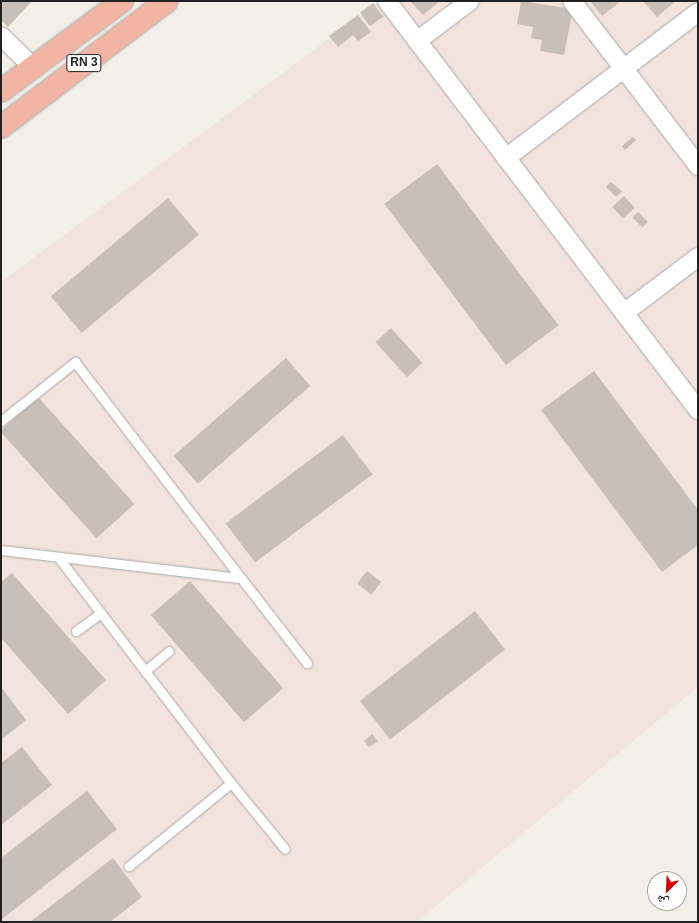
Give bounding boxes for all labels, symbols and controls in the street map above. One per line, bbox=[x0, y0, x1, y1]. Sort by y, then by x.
road number: RN 3 bbox=[66, 53, 102, 73]
north arrow bbox=[647, 871, 687, 911]
text: ش bbox=[655, 893, 670, 909]

